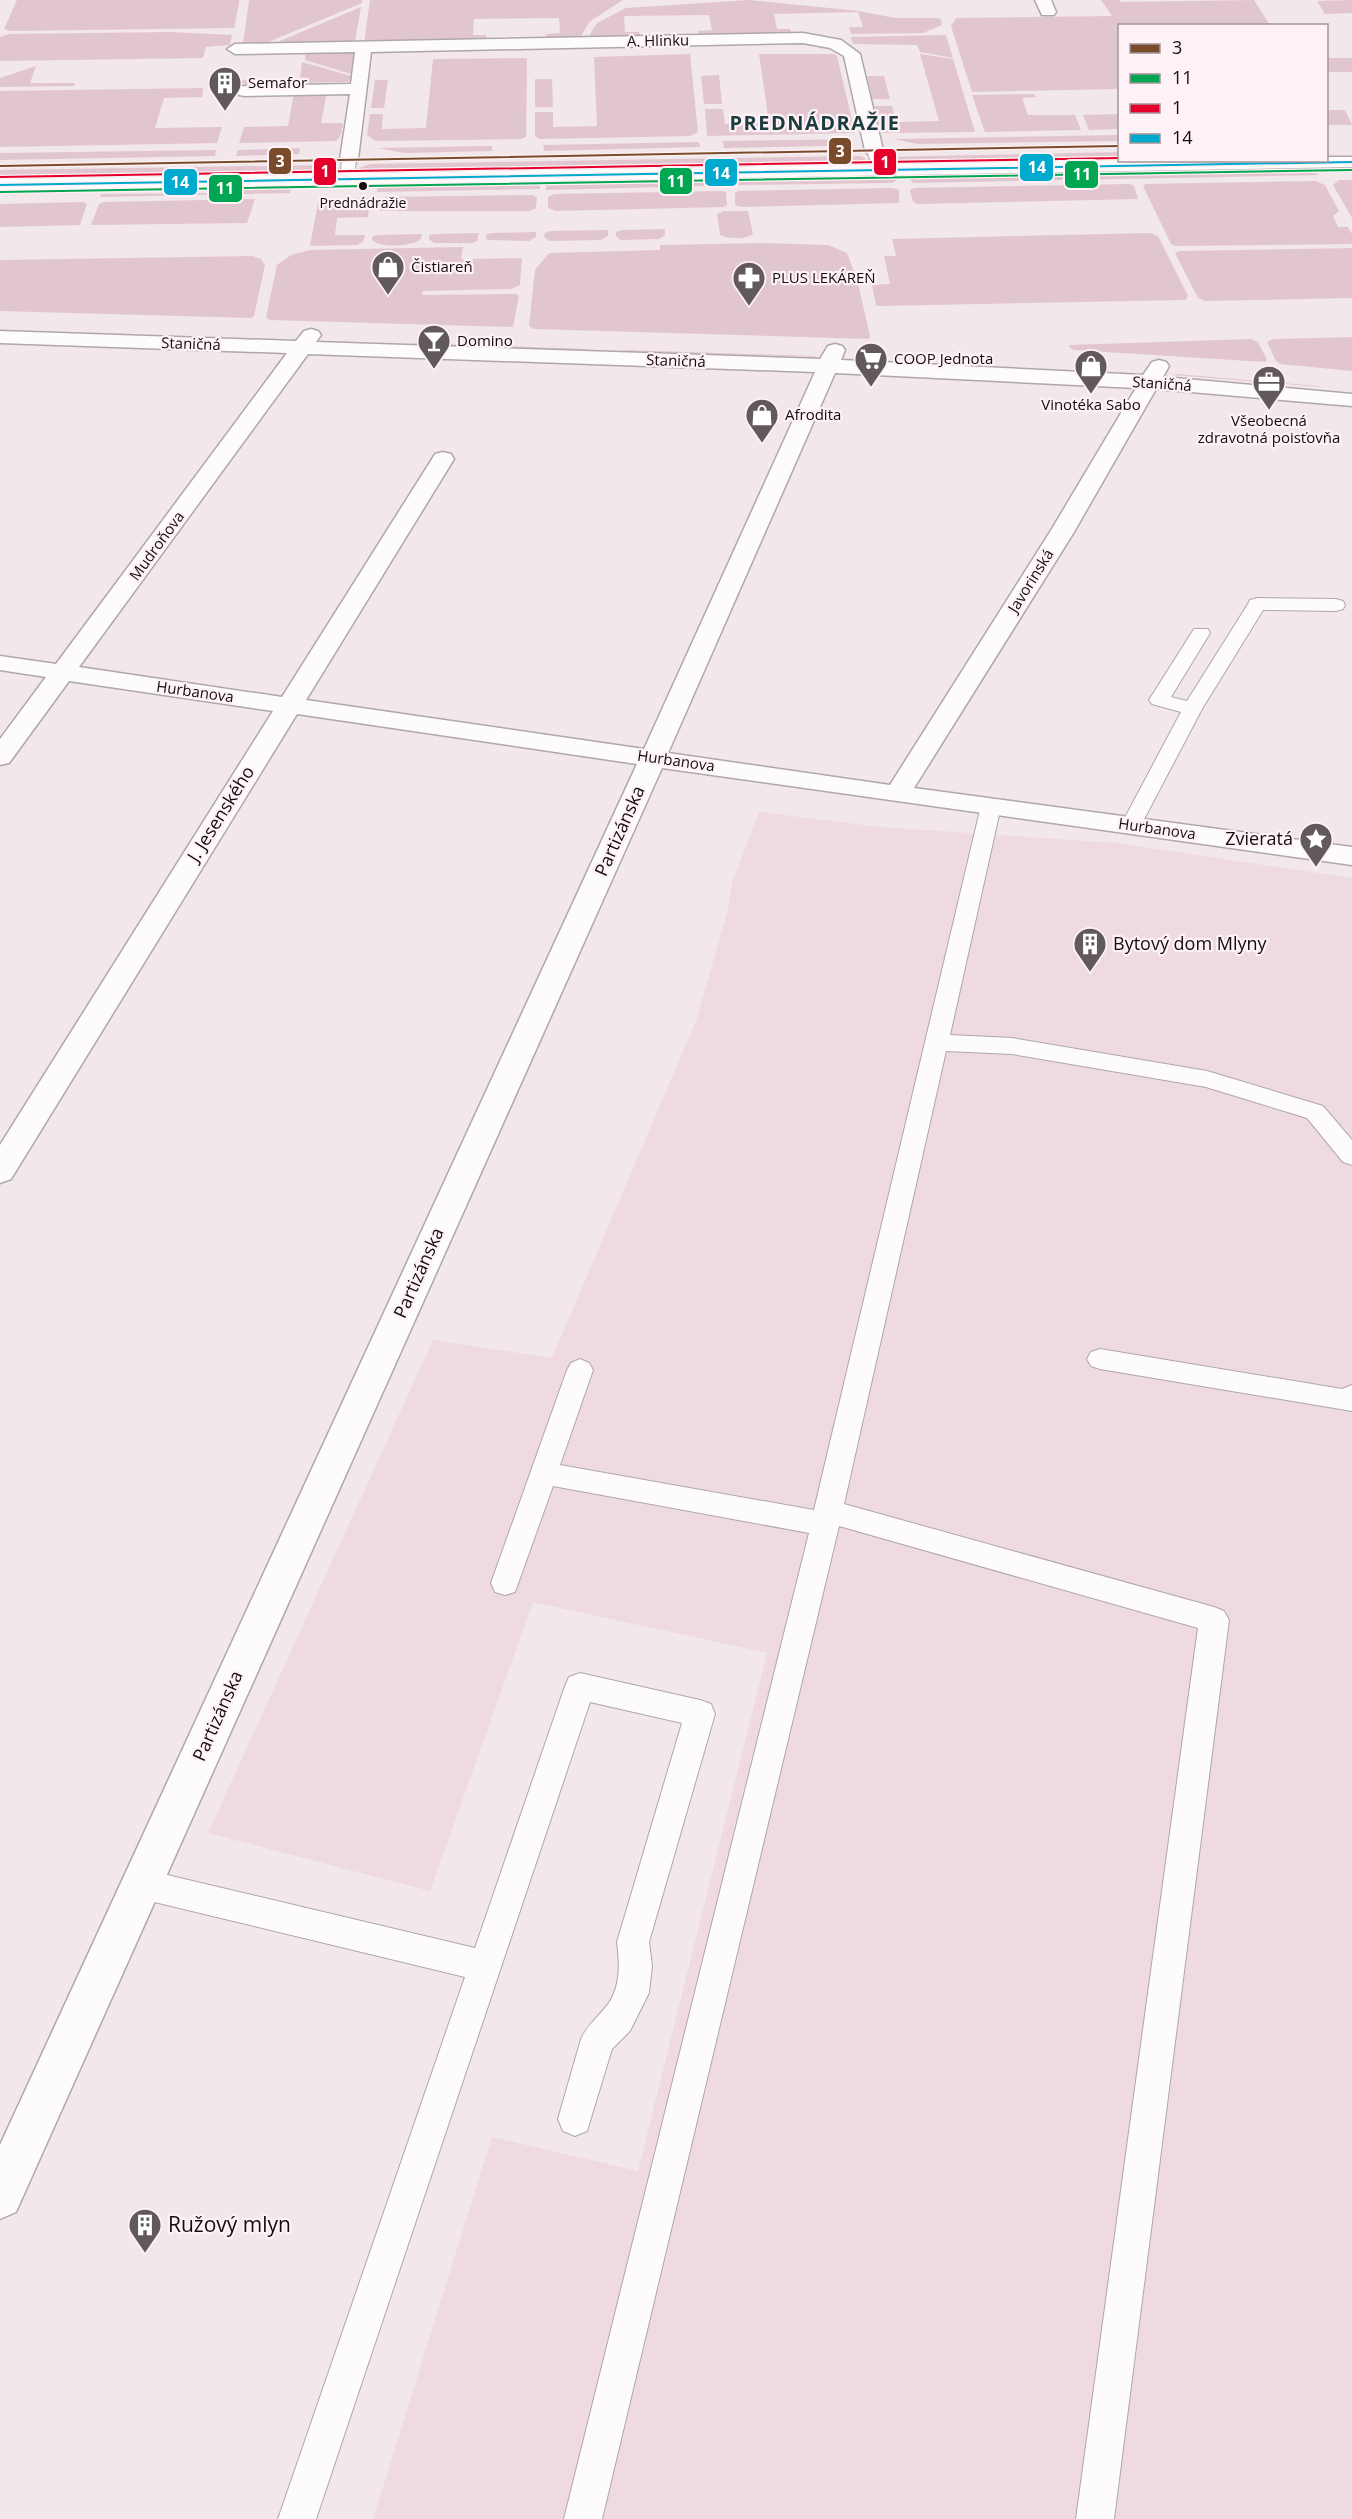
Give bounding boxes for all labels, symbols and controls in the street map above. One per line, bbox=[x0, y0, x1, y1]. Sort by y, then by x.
legend bbox=[1118, 24, 1328, 162]
street label: A. Hlinku bbox=[627, 29, 689, 51]
text: 3 bbox=[1172, 35, 1182, 59]
building icon: Semafor bbox=[207, 65, 243, 112]
text: 11 bbox=[1172, 65, 1193, 89]
place label: Semafor bbox=[248, 72, 307, 92]
text: 1 bbox=[1172, 95, 1182, 119]
district label: PREDNÁDRAŽIE bbox=[729, 109, 901, 136]
text: 14 bbox=[1172, 125, 1193, 149]
line badge: 3 bbox=[828, 137, 852, 165]
text: 3 bbox=[835, 140, 845, 162]
line badge: 3 bbox=[268, 147, 292, 175]
line badge: 1 bbox=[873, 148, 897, 176]
text: 3 bbox=[275, 150, 285, 172]
text: 1 bbox=[880, 151, 890, 173]
line badge: 14 bbox=[1019, 153, 1054, 182]
text: 14 bbox=[1028, 156, 1046, 178]
line badge: 1 bbox=[313, 157, 337, 186]
line badge: 14 bbox=[704, 158, 738, 187]
text: 1 bbox=[320, 160, 330, 182]
line badge: 11 bbox=[1064, 160, 1099, 189]
text: 14 bbox=[712, 162, 730, 184]
text: 11 bbox=[1073, 163, 1091, 185]
line badge: 11 bbox=[659, 167, 693, 195]
line badge: 14 bbox=[163, 168, 198, 196]
text: 11 bbox=[667, 170, 685, 192]
text: 14 bbox=[171, 171, 189, 193]
line badge: 11 bbox=[208, 174, 243, 203]
text: 11 bbox=[216, 177, 234, 199]
marker: Prednádražie bbox=[357, 180, 369, 192]
place label: Prednádražie bbox=[320, 193, 407, 212]
shop icon: Čistiareň bbox=[370, 249, 406, 296]
place label: Čistiareň bbox=[411, 256, 473, 276]
pharmacy icon: PLUS LEKÁREŇ bbox=[731, 260, 767, 307]
place label: PLUS LEKÁREŇ bbox=[772, 267, 876, 287]
bar icon: Domino bbox=[416, 323, 452, 370]
place label: Domino bbox=[457, 330, 513, 350]
street label: Staničná bbox=[161, 332, 221, 354]
supermarket icon: COOP Jednota bbox=[853, 341, 889, 388]
place label: COOP Jednota bbox=[894, 348, 993, 368]
shop icon: Vinotéka Sabo bbox=[1073, 348, 1109, 395]
street label: Staničná bbox=[646, 349, 706, 371]
office icon: Všeobecná zdravotná poisťovňa bbox=[1251, 364, 1287, 411]
street label: Staničná bbox=[1132, 371, 1193, 395]
place label: Vinotéka Sabo bbox=[1041, 394, 1141, 414]
shop icon: Afrodita bbox=[744, 397, 780, 444]
place label: Afrodita bbox=[785, 404, 841, 424]
place label: Všeobecná zdravotná poisťovňa bbox=[1198, 410, 1340, 447]
street label: Mudroňova bbox=[124, 507, 188, 584]
street label: Javorinská bbox=[1002, 545, 1058, 618]
street label: Hurbanova bbox=[155, 676, 235, 706]
street label: Hurbanova bbox=[636, 745, 716, 775]
street label: J. Jesenského bbox=[180, 761, 259, 868]
street label: Partizánska bbox=[588, 782, 650, 880]
street label: Hurbanova bbox=[1117, 813, 1197, 843]
place icon: Zvieratá bbox=[1298, 821, 1334, 868]
place label: Zvieratá bbox=[1225, 826, 1293, 850]
building icon: Bytový dom Mlyny bbox=[1072, 926, 1108, 973]
place label: Bytový dom Mlyny bbox=[1113, 931, 1268, 955]
street label: Partizánska bbox=[387, 1224, 449, 1322]
street label: Partizánska bbox=[186, 1667, 248, 1765]
building icon: Ružový mlyn bbox=[127, 2207, 163, 2254]
place label: Ružový mlyn bbox=[168, 2210, 291, 2238]

